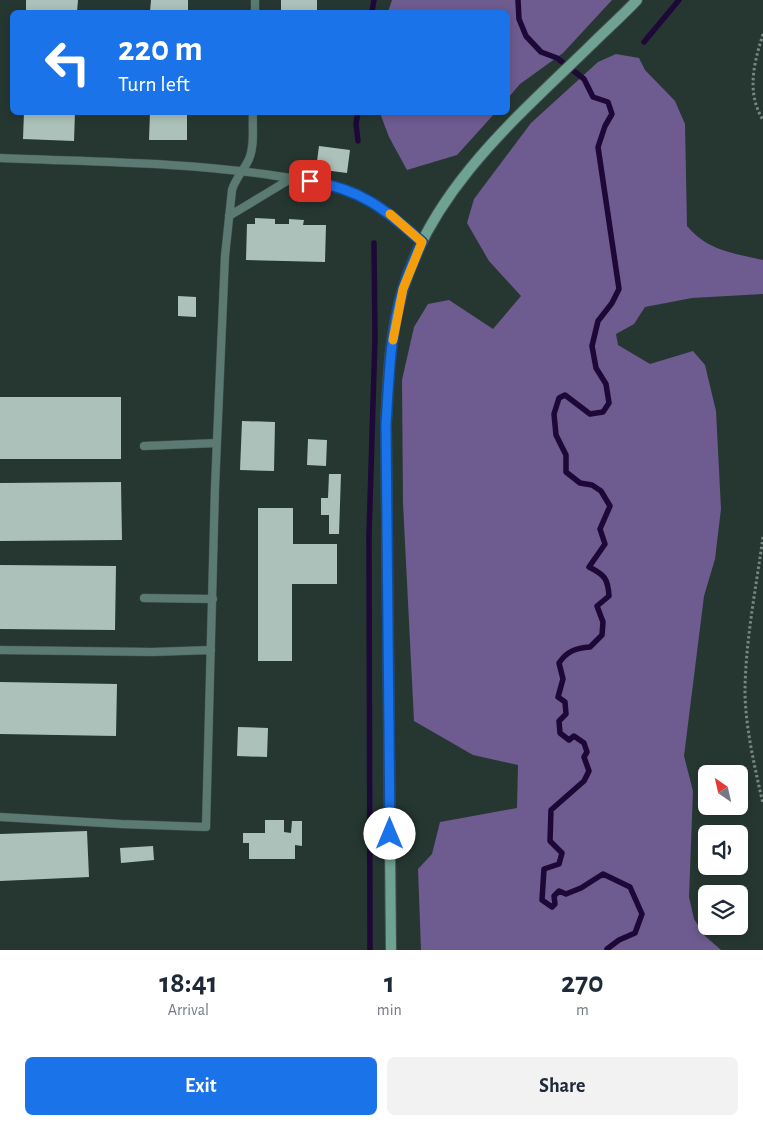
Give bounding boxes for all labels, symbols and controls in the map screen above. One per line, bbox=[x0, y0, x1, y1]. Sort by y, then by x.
icon: left bbox=[35, 30, 100, 95]
text: 220 m bbox=[118, 32, 203, 67]
text: Turn left bbox=[118, 73, 190, 95]
pin bbox=[289, 160, 331, 202]
icon: arrive bbox=[296, 167, 324, 195]
north arrow bbox=[698, 765, 748, 815]
map controls bbox=[698, 765, 748, 935]
position arrow bbox=[363, 807, 415, 859]
button: sound bbox=[698, 825, 748, 875]
button: layers bbox=[698, 885, 748, 935]
text: 18:41 bbox=[159, 968, 218, 998]
text: 1 bbox=[384, 968, 395, 998]
text: 270 bbox=[561, 968, 604, 998]
text: Arrival bbox=[168, 1002, 209, 1018]
text: min bbox=[377, 1002, 402, 1018]
text: m bbox=[576, 1002, 589, 1018]
button: Exit bbox=[25, 1057, 377, 1115]
button: Share bbox=[387, 1057, 738, 1115]

